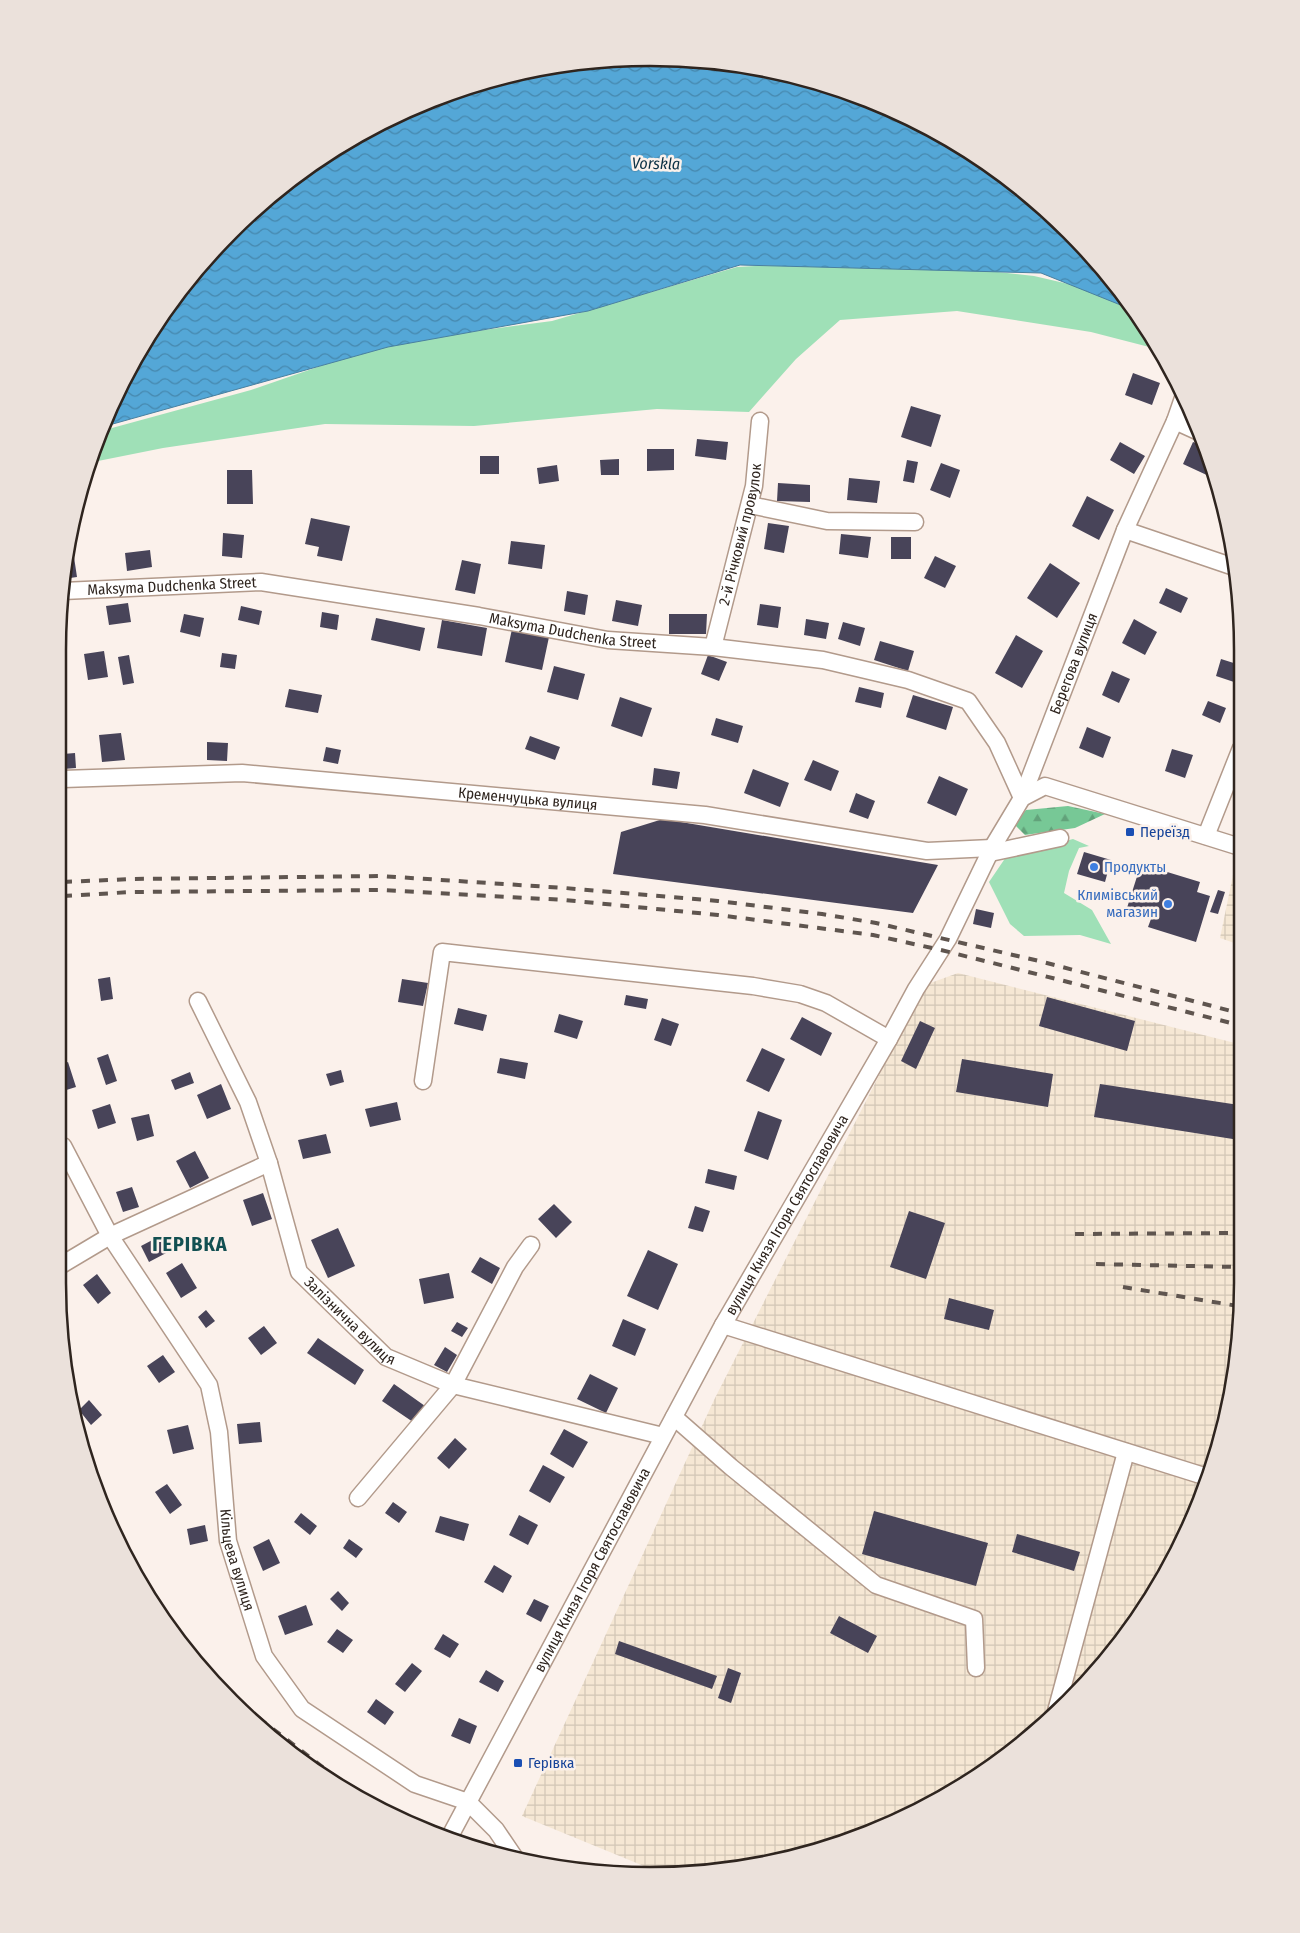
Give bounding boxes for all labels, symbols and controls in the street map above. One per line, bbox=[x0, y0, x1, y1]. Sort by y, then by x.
water label: Vorskla bbox=[632, 154, 680, 173]
street label: 2-й Річковий провулок bbox=[715, 463, 765, 607]
street label: Maksyma Dudchenka Street bbox=[87, 573, 257, 599]
street label: Maksyma Dudchenka Street bbox=[488, 609, 657, 652]
street label: Берегова вулиця bbox=[1046, 610, 1101, 717]
street label: Кременчуцька вулиця bbox=[457, 784, 598, 814]
place label: Переїзд bbox=[1140, 823, 1190, 841]
marker: Переїзд bbox=[1124, 826, 1136, 838]
place label: Продукты bbox=[1104, 858, 1166, 876]
marker: Продукты bbox=[1088, 861, 1100, 873]
place label: Климівський магазин bbox=[1077, 886, 1158, 921]
marker: Климівський магазин bbox=[1162, 898, 1174, 910]
street label: вулиця Князя Ігоря Святославовича bbox=[722, 1111, 852, 1318]
district label: ГЕРІВКА bbox=[152, 1232, 228, 1256]
street label: Залізнична вулиця bbox=[300, 1273, 398, 1369]
street label: вулиця Князя Ігоря Святославовича bbox=[530, 1465, 654, 1675]
street label: Кільцева вулиця bbox=[216, 1508, 258, 1613]
place label: Герівка bbox=[528, 1754, 574, 1772]
marker: Герівка bbox=[512, 1757, 524, 1769]

